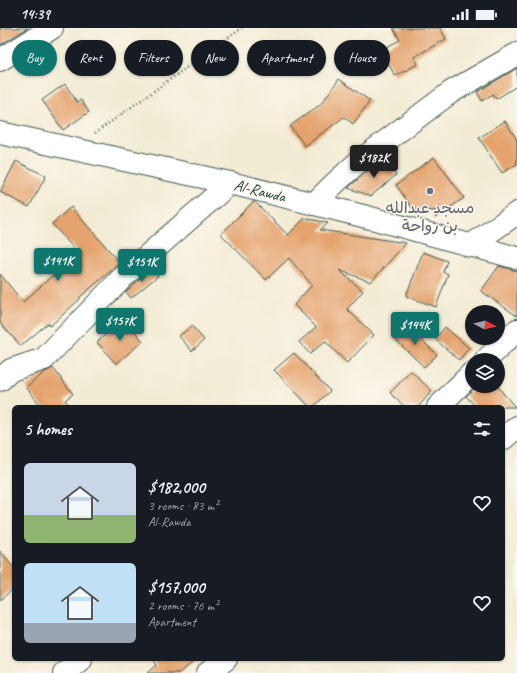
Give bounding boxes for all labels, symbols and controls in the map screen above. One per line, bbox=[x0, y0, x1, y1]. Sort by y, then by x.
text: 14:39 bbox=[20, 5, 50, 24]
chip: Buy bbox=[12, 40, 57, 76]
chip: Rent bbox=[65, 40, 116, 76]
chip: Filters bbox=[124, 40, 183, 76]
chip: New bbox=[191, 40, 239, 76]
chip: Apartment bbox=[247, 40, 326, 76]
chip: House bbox=[334, 40, 390, 76]
pin: $182K bbox=[346, 145, 402, 179]
text: $182K bbox=[359, 150, 389, 166]
street label: Al-Rawda bbox=[232, 175, 289, 207]
marker: مسجد عبدالله بن رواحة bbox=[425, 186, 435, 196]
place label: مسجد عبدالله بن رواحة bbox=[386, 198, 474, 236]
pin: $141K bbox=[30, 248, 86, 282]
pin: $151K bbox=[114, 249, 170, 283]
text: $141K bbox=[43, 253, 73, 269]
text: $151K bbox=[127, 254, 157, 270]
north arrow bbox=[465, 305, 505, 345]
map controls bbox=[465, 305, 505, 393]
pin: $157K bbox=[92, 308, 148, 342]
pin: $144K bbox=[387, 312, 443, 346]
text: $157K bbox=[105, 313, 135, 329]
text: $144K bbox=[400, 317, 430, 333]
button: layers bbox=[465, 353, 505, 393]
icon: filters bbox=[471, 418, 493, 440]
text: 5 homes bbox=[24, 419, 72, 440]
text: $182,000 bbox=[148, 477, 205, 498]
icon: home bbox=[56, 479, 104, 527]
icon: heart bbox=[471, 492, 493, 514]
text: 3 rooms · 83 m² bbox=[148, 498, 218, 514]
text: Al-Rawda bbox=[148, 514, 190, 530]
text: $157,000 bbox=[148, 577, 205, 598]
icon: home bbox=[56, 579, 104, 627]
icon: heart bbox=[471, 592, 493, 614]
text: 2 rooms · 76 m² bbox=[148, 598, 218, 614]
text: Apartment bbox=[148, 614, 196, 630]

